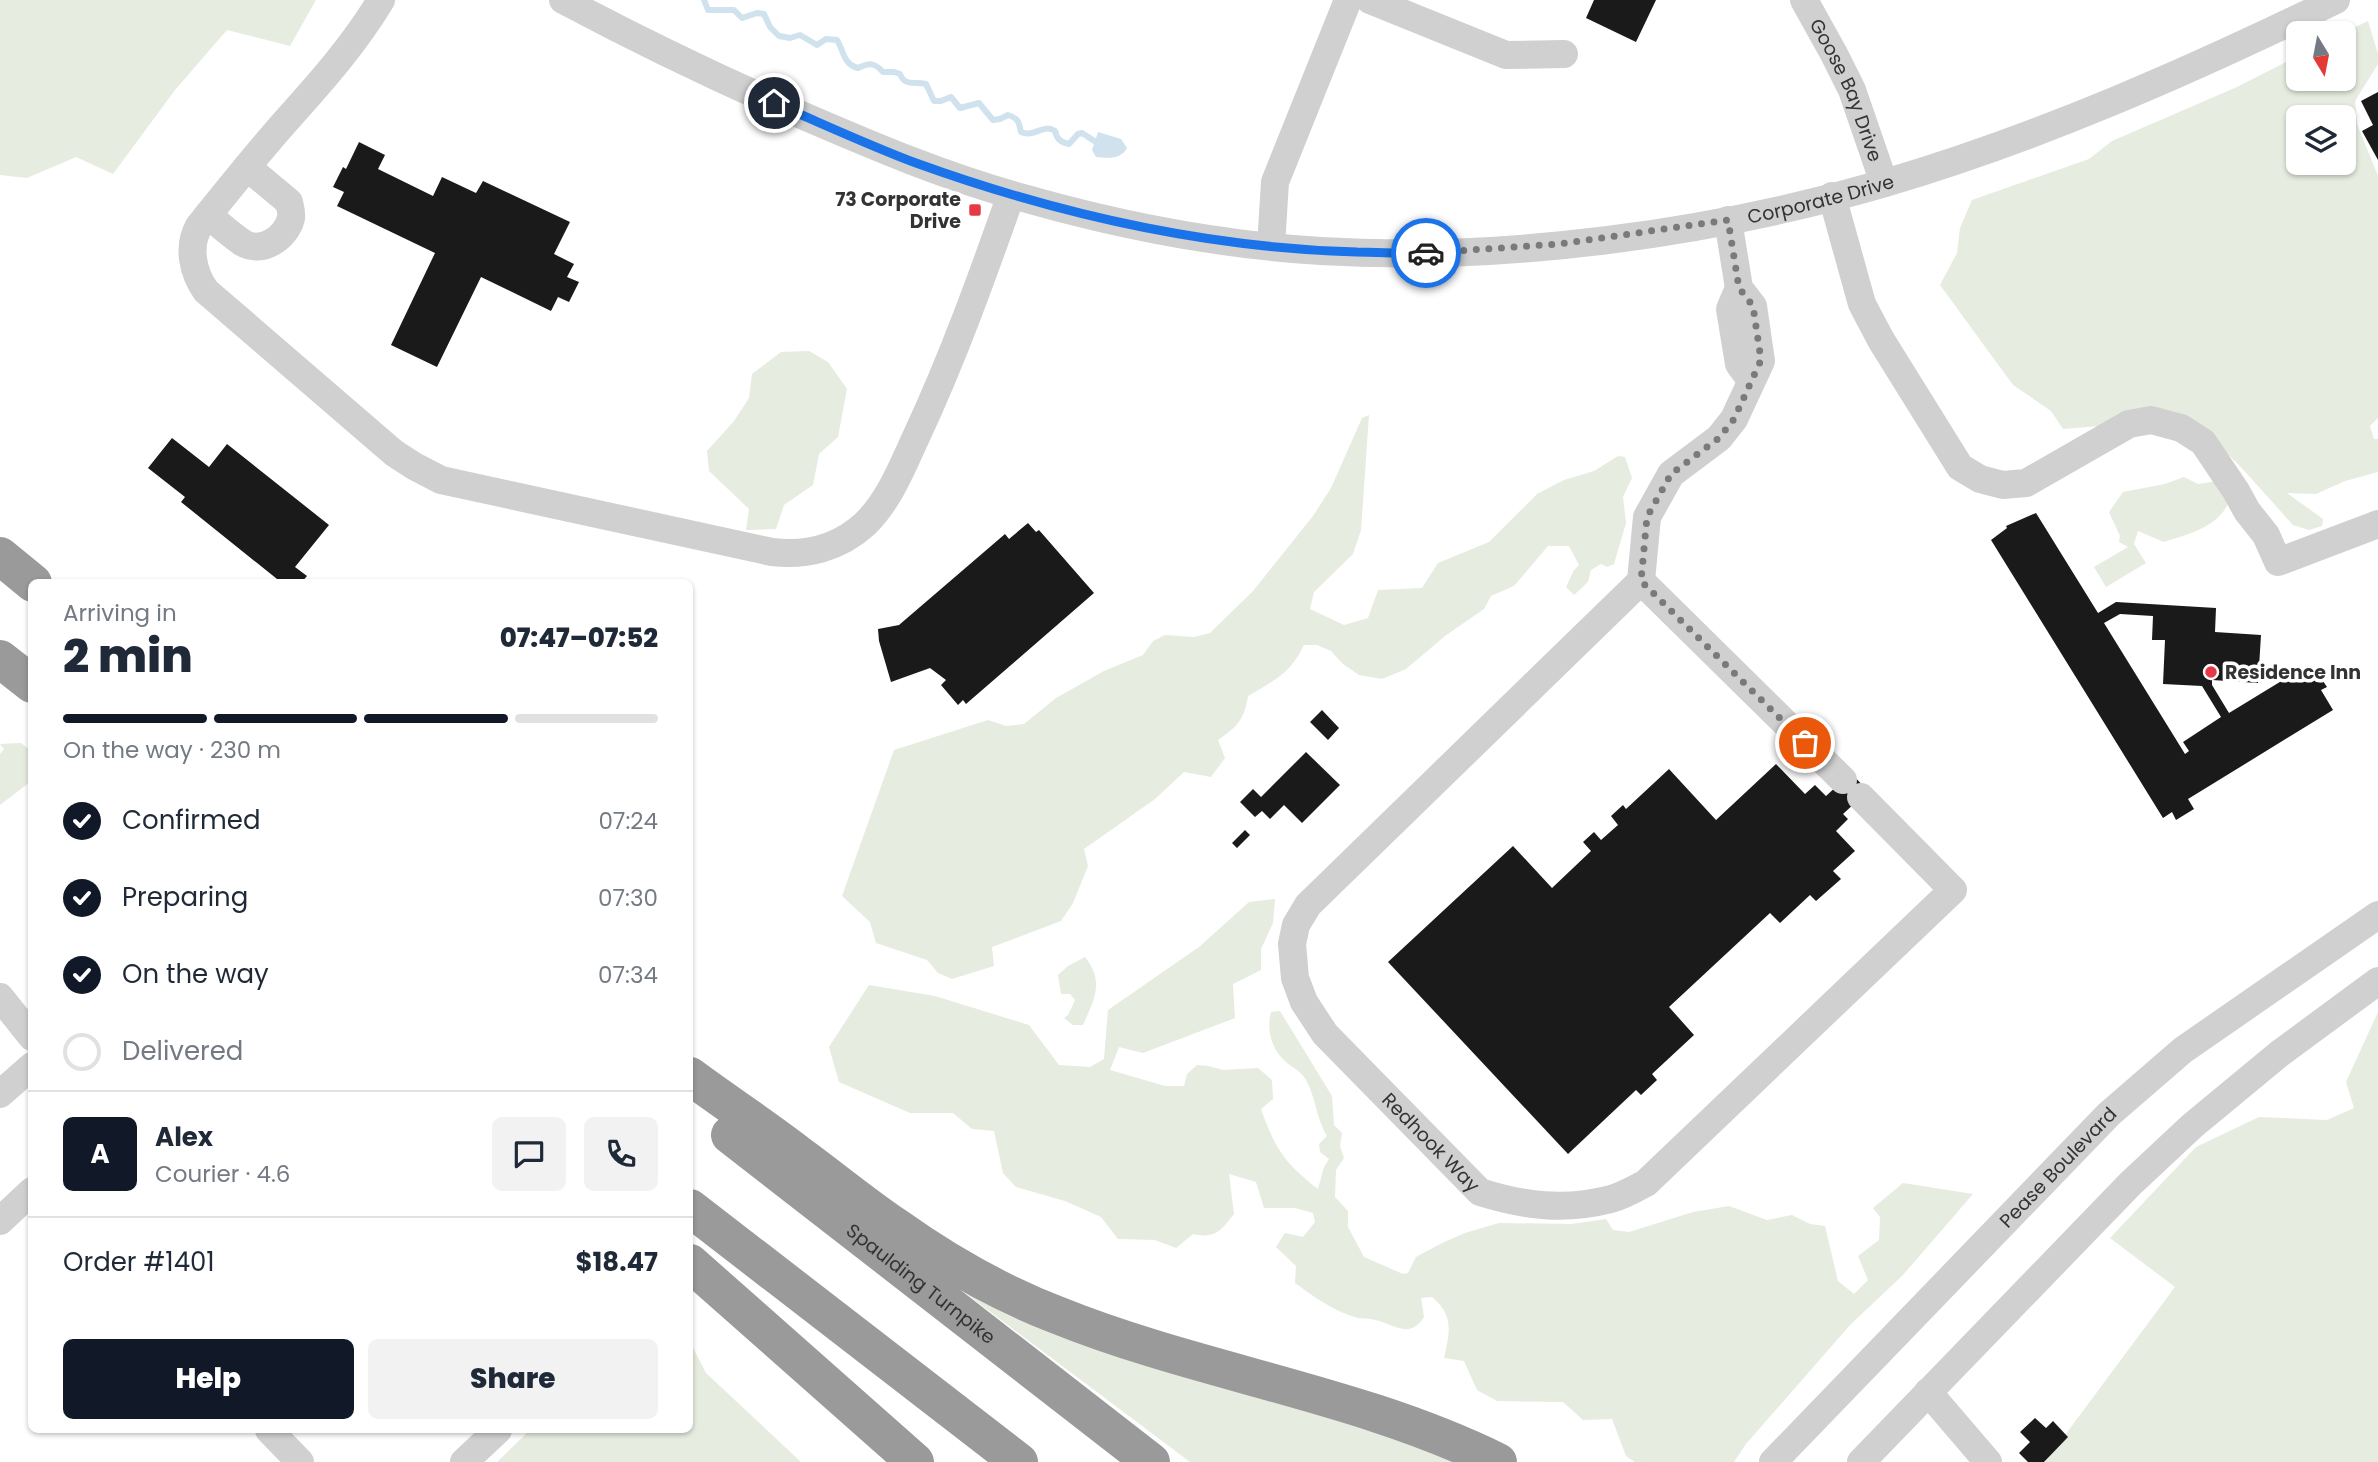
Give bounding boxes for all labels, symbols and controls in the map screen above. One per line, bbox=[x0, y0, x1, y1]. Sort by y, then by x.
street label: Goose Bay Drive bbox=[1803, 14, 1889, 165]
north arrow bbox=[2286, 21, 2356, 91]
map controls bbox=[2286, 21, 2356, 175]
pin bbox=[744, 73, 804, 133]
icon: home bbox=[755, 84, 793, 122]
button: layers bbox=[2286, 105, 2356, 175]
street label: Corporate Drive bbox=[1745, 168, 1897, 230]
place label: 73 Corporate Drive bbox=[835, 186, 961, 235]
marker: 73 Corporate Drive bbox=[967, 202, 983, 218]
courier bbox=[1391, 218, 1461, 288]
icon: car bbox=[1407, 234, 1445, 272]
text: Arriving in bbox=[63, 597, 177, 629]
text: 07:47–07:52 bbox=[500, 620, 658, 656]
text: 2 min bbox=[63, 624, 193, 688]
place label: Residence Inn bbox=[2225, 659, 2361, 686]
marker: Residence Inn bbox=[2203, 664, 2219, 680]
pin bbox=[1775, 713, 1835, 773]
icon: bag bbox=[1786, 724, 1824, 762]
text: On the way · 230 m bbox=[63, 734, 281, 766]
icon: check bbox=[63, 802, 101, 840]
text: Confirmed bbox=[122, 802, 260, 838]
text: 07:24 bbox=[598, 805, 658, 837]
icon: check bbox=[63, 879, 101, 917]
text: Preparing bbox=[122, 879, 248, 915]
text: 07:30 bbox=[598, 882, 658, 914]
icon: check bbox=[63, 956, 101, 994]
text: On the way bbox=[122, 956, 269, 992]
text: 07:34 bbox=[598, 959, 658, 991]
text: Delivered bbox=[122, 1033, 243, 1069]
street label: Redhook Way bbox=[1376, 1086, 1486, 1198]
street label: Pease Boulevard bbox=[1993, 1101, 2123, 1233]
button: chat bbox=[492, 1117, 566, 1191]
button: phone bbox=[584, 1117, 658, 1191]
text: Alex bbox=[155, 1119, 213, 1155]
text: A bbox=[90, 1136, 110, 1172]
text: Courier · 4.6 bbox=[155, 1158, 290, 1190]
street label: Spaulding Turnpike bbox=[841, 1217, 1001, 1350]
text: Order #1401 bbox=[63, 1244, 215, 1280]
text: $18.47 bbox=[575, 1244, 658, 1280]
button: Help bbox=[63, 1339, 354, 1419]
button: Share bbox=[368, 1339, 658, 1419]

